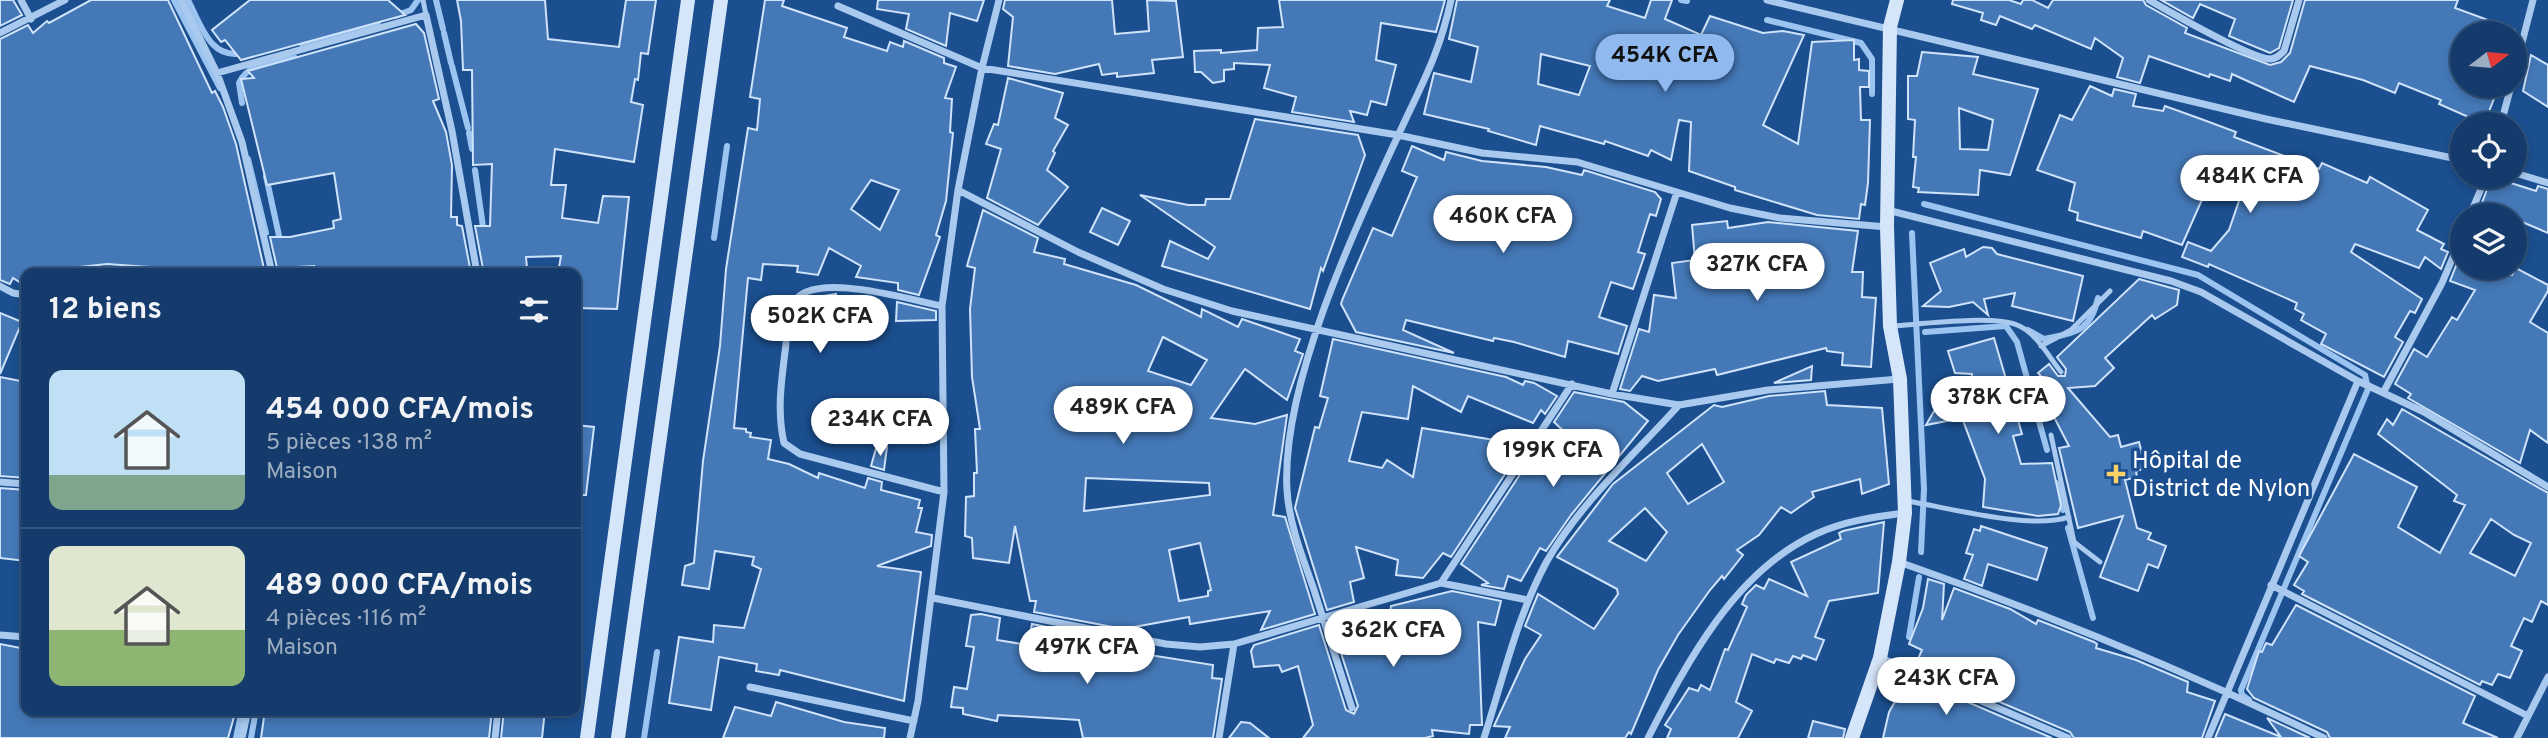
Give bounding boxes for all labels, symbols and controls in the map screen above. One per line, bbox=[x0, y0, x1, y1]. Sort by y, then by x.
north arrow bbox=[2450, 21, 2527, 98]
map controls bbox=[2450, 21, 2527, 280]
pin: 454K CFA bbox=[1593, 34, 1737, 94]
text: 454K CFA bbox=[1611, 42, 1719, 71]
button: locate bbox=[2450, 112, 2527, 189]
pin: 484K CFA bbox=[2178, 156, 2322, 215]
text: 484K CFA bbox=[2196, 163, 2304, 192]
pin: 460K CFA bbox=[1431, 196, 1575, 255]
text: 460K CFA bbox=[1449, 203, 1557, 232]
button: layers bbox=[2450, 203, 2527, 280]
pin: 327K CFA bbox=[1685, 244, 1829, 303]
text: 327K CFA bbox=[1706, 251, 1808, 280]
icon: filters bbox=[515, 291, 553, 329]
text: 12 biens bbox=[49, 292, 162, 329]
pin: 502K CFA bbox=[748, 296, 892, 355]
text: 502K CFA bbox=[767, 303, 873, 332]
pin: 378K CFA bbox=[1926, 376, 2070, 436]
text: 378K CFA bbox=[1947, 384, 2049, 413]
pin: 489K CFA bbox=[1051, 386, 1195, 446]
text: 454 000 CFA/mois bbox=[266, 392, 534, 429]
text: 489K CFA bbox=[1070, 394, 1176, 423]
icon: home bbox=[105, 398, 189, 482]
pin: 234K CFA bbox=[808, 398, 952, 458]
text: 234K CFA bbox=[827, 406, 933, 435]
text: 5 pièces · 138 m² bbox=[266, 429, 432, 458]
pin: 199K CFA bbox=[1481, 430, 1625, 489]
text: 199K CFA bbox=[1503, 437, 1603, 466]
place label: Hôpital de District de Nylon bbox=[2132, 447, 2310, 505]
text: Maison bbox=[266, 458, 338, 487]
marker: Hôpital de District de Nylon bbox=[2106, 464, 2126, 484]
text: 489 000 CFA/mois bbox=[266, 568, 533, 605]
icon: home bbox=[105, 574, 189, 658]
text: 4 pièces · 116 m² bbox=[266, 605, 426, 634]
pin: 362K CFA bbox=[1321, 610, 1465, 669]
text: 362K CFA bbox=[1340, 617, 1446, 646]
pin: 497K CFA bbox=[1015, 626, 1159, 686]
text: Maison bbox=[266, 634, 338, 663]
text: 497K CFA bbox=[1035, 634, 1139, 663]
pin: 243K CFA bbox=[1874, 658, 2018, 717]
text: 243K CFA bbox=[1893, 665, 1999, 694]

